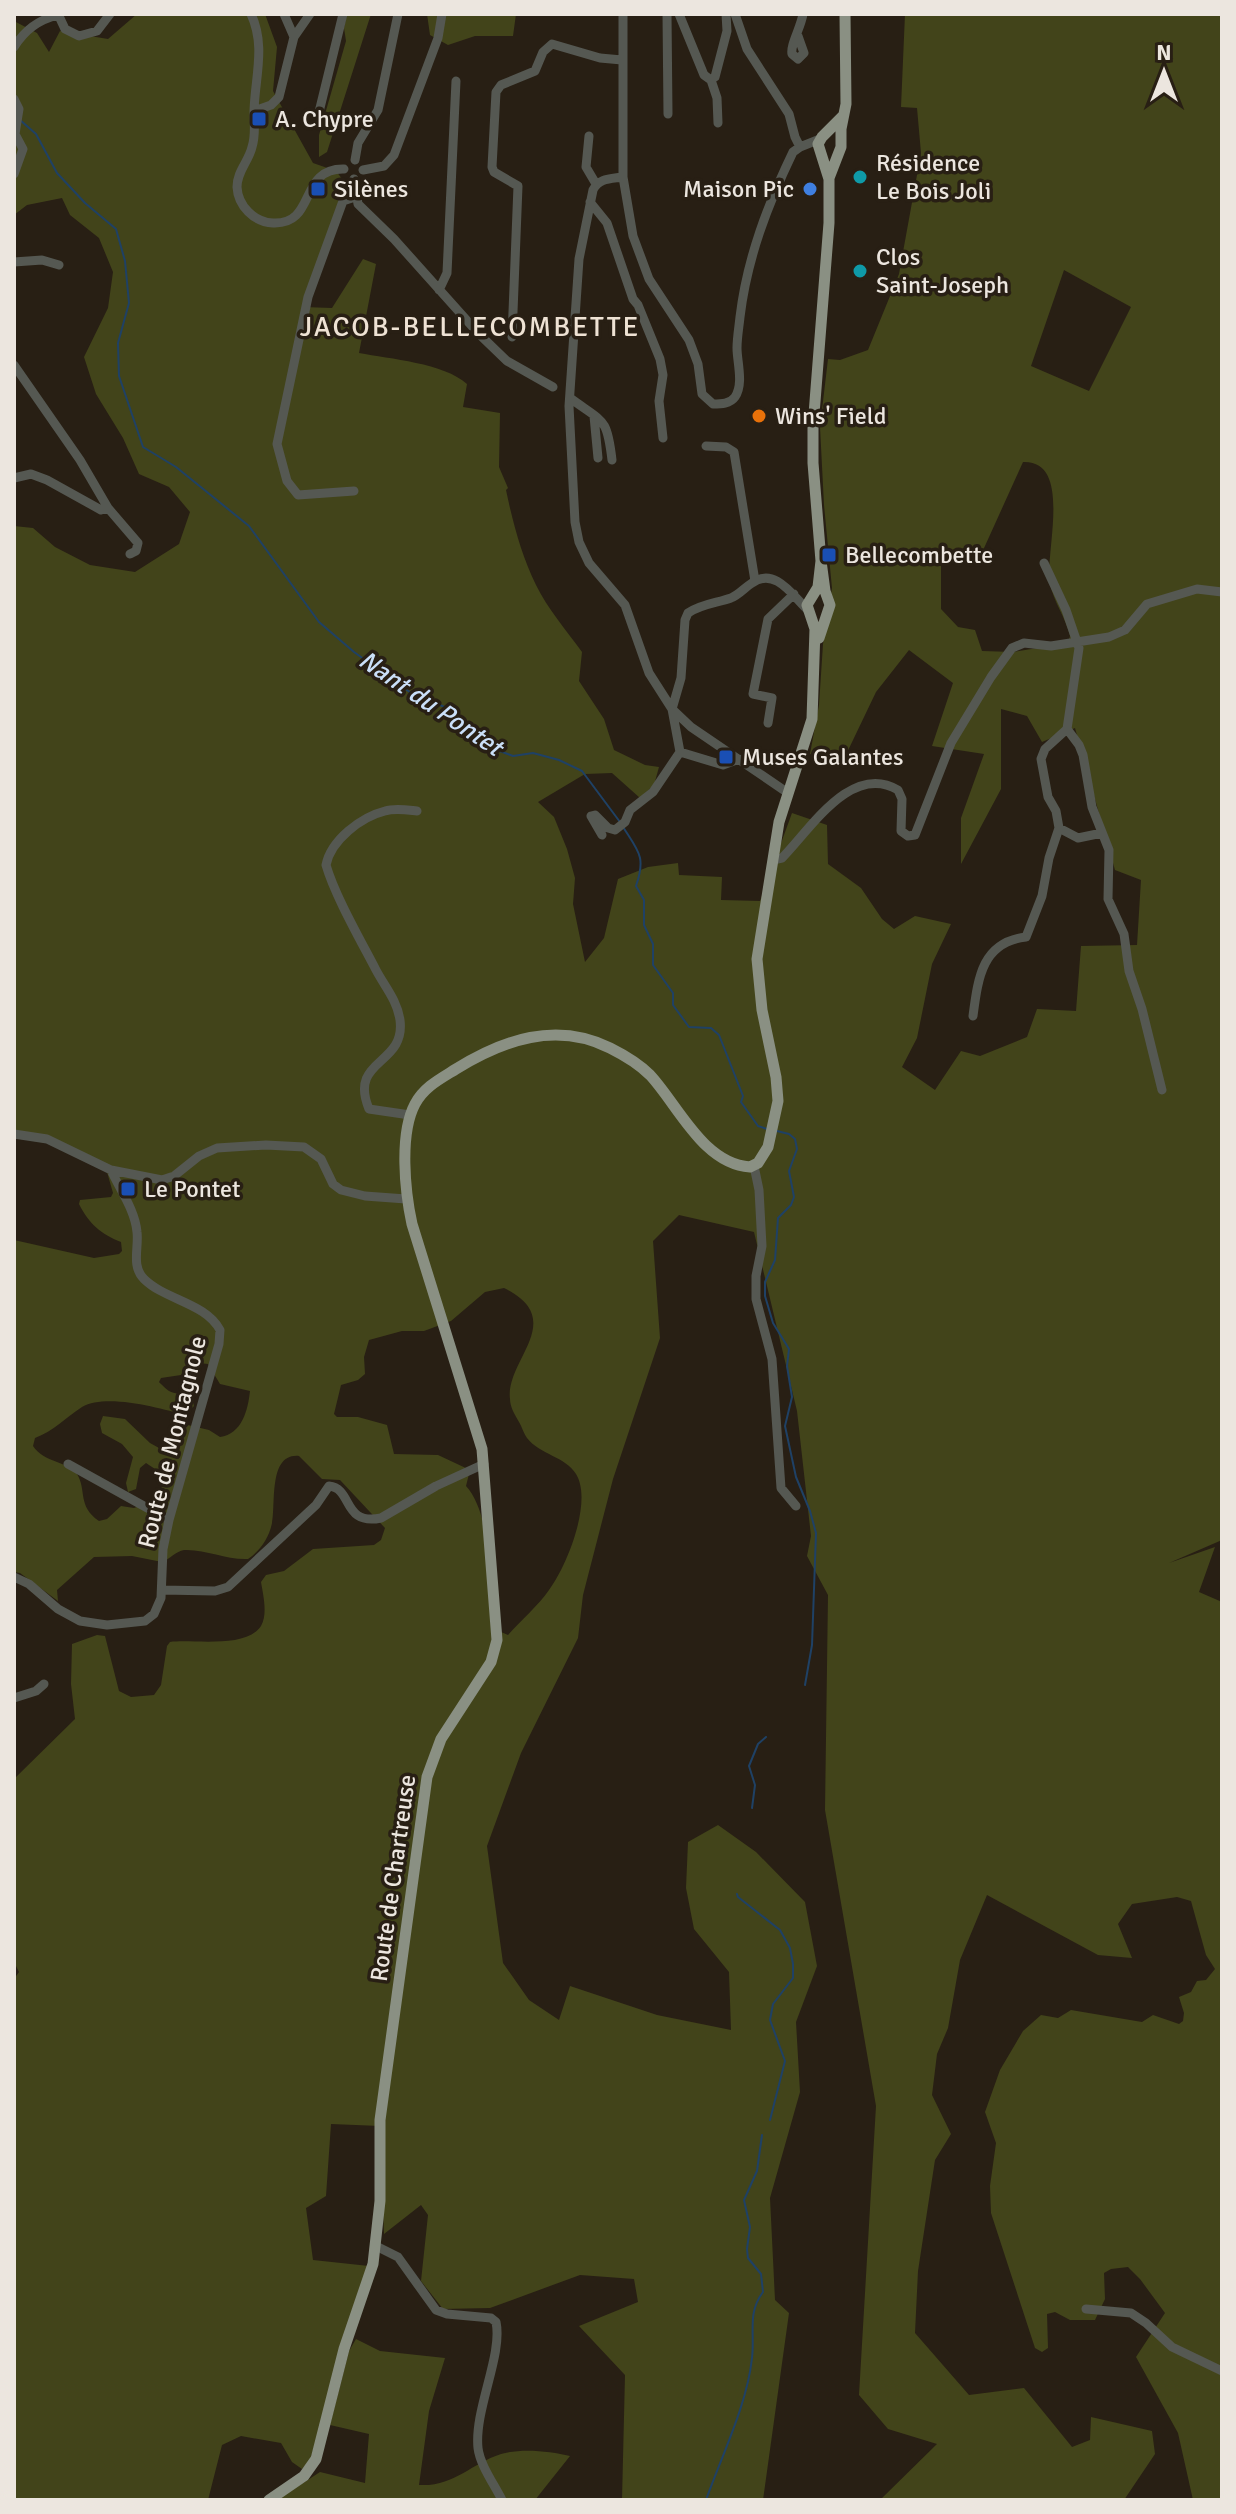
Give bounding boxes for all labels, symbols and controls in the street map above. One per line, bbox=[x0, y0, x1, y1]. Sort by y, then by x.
north arrow bbox=[1124, 32, 1204, 112]
text: N bbox=[1156, 39, 1172, 66]
place label: A. Chypre bbox=[275, 104, 374, 134]
marker: A. Chypre bbox=[250, 110, 268, 128]
place label: Résidence Le Bois Joli bbox=[876, 148, 991, 206]
marker: Résidence Le Bois Joli bbox=[851, 168, 869, 186]
place label: Silènes bbox=[334, 174, 408, 204]
place label: Maison Pic bbox=[683, 174, 794, 204]
marker: Silènes bbox=[309, 180, 327, 198]
marker: Maison Pic bbox=[801, 180, 819, 198]
place label: Clos Saint-Joseph bbox=[876, 242, 1009, 300]
marker: Clos Saint-Joseph bbox=[851, 262, 869, 280]
district label: JACOB-BELLECOMBETTE bbox=[300, 310, 640, 344]
place label: Wins' Field bbox=[775, 401, 886, 431]
marker: Wins' Field bbox=[750, 407, 768, 425]
place label: Bellecombette bbox=[845, 540, 993, 570]
marker: Bellecombette bbox=[820, 546, 838, 564]
water label: Nant du Pontet bbox=[353, 644, 511, 765]
place label: Muses Galantes bbox=[742, 742, 903, 772]
marker: Muses Galantes bbox=[717, 748, 735, 766]
place label: Le Pontet bbox=[144, 1174, 240, 1204]
marker: Le Pontet bbox=[119, 1180, 137, 1198]
street label: Route de Montagnole bbox=[131, 1333, 213, 1551]
street label: Route de Chartreuse bbox=[364, 1773, 422, 1983]

